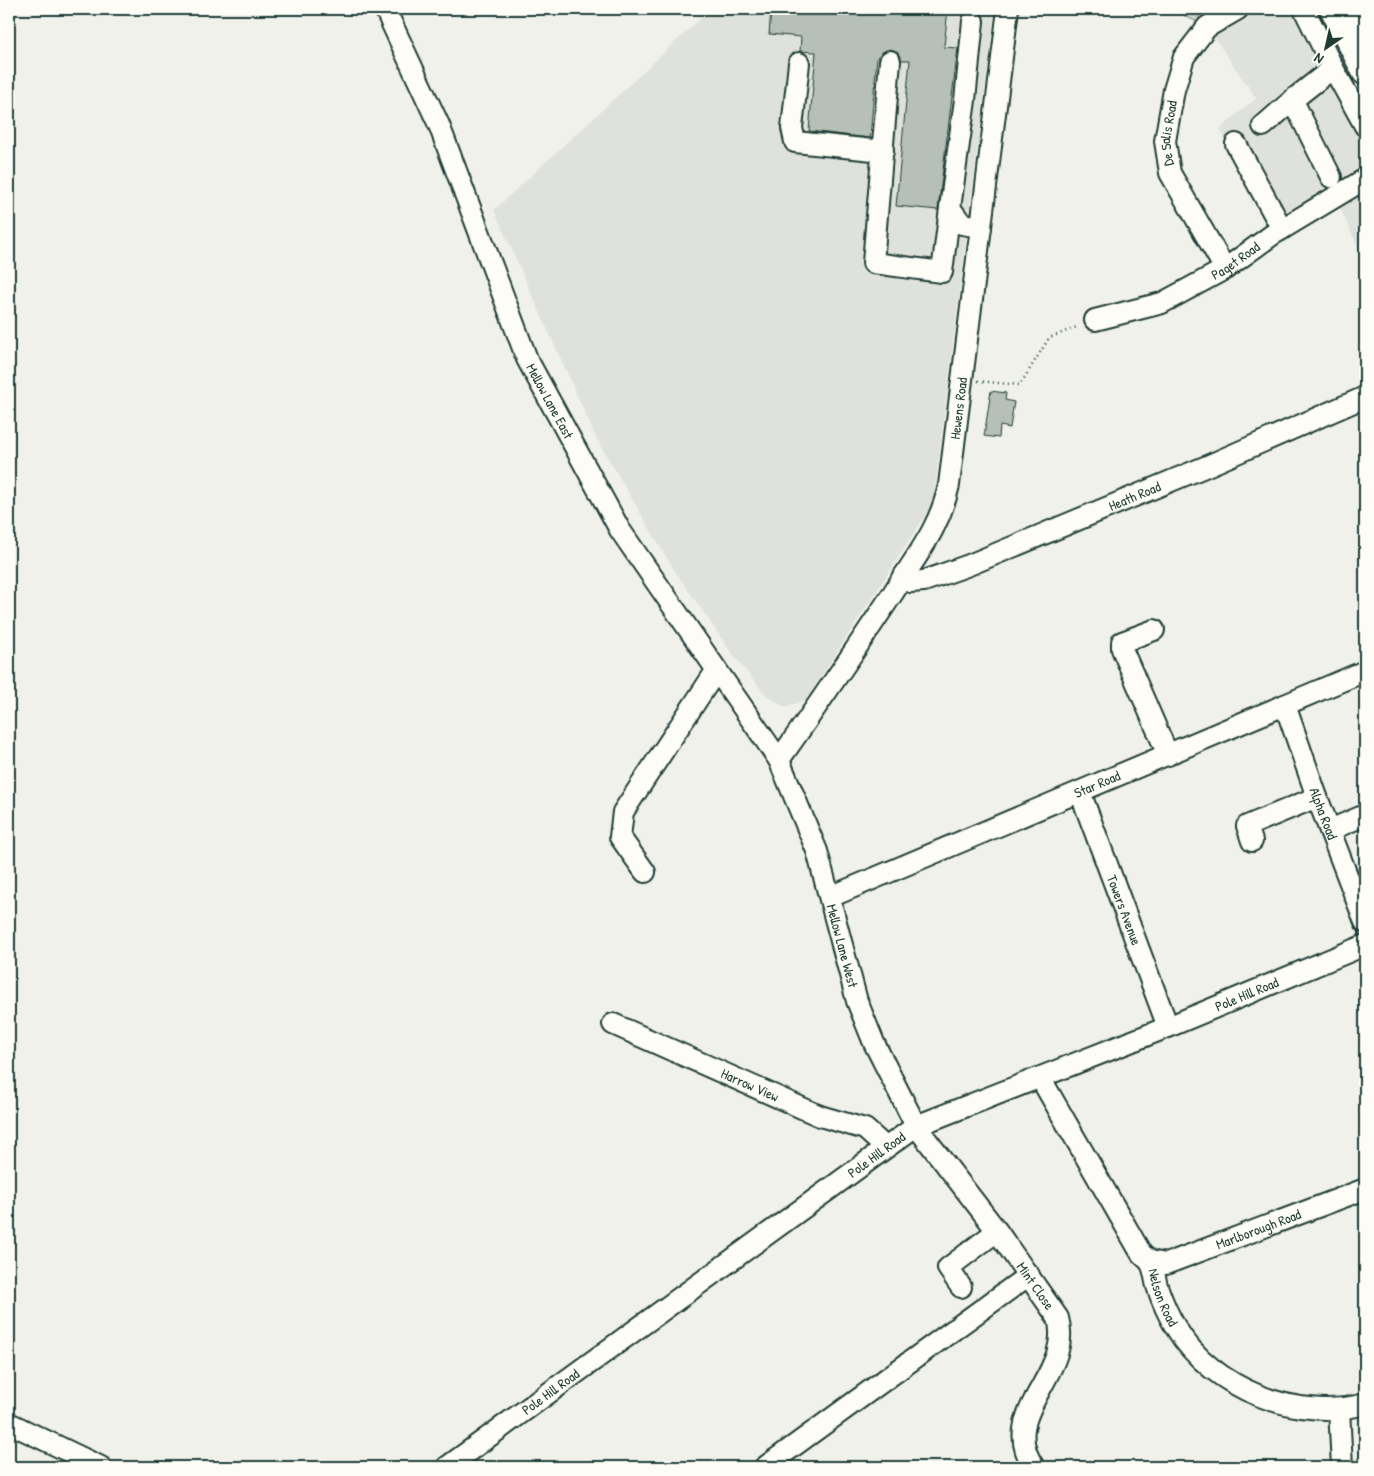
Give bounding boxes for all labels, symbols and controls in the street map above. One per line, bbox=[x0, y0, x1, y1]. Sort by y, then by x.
north arrow bbox=[1302, 22, 1352, 72]
text: N bbox=[1310, 49, 1327, 69]
street label: De Salis Road bbox=[1155, 98, 1181, 167]
street label: Paget Road bbox=[1208, 237, 1264, 284]
street label: Mellow Lane East bbox=[522, 360, 579, 442]
street label: Hewens Road bbox=[945, 376, 971, 440]
street label: Heath Road bbox=[1106, 476, 1164, 515]
street label: Star Road bbox=[1071, 765, 1123, 802]
street label: Alpha Road bbox=[1305, 785, 1343, 842]
street label: Towers Avenue bbox=[1103, 872, 1147, 948]
street label: Mellow Lane West bbox=[823, 902, 863, 990]
street label: Pole Hill Road bbox=[1212, 972, 1282, 1015]
street label: Harrow View bbox=[718, 1063, 783, 1106]
street label: Pole Hill Road bbox=[844, 1127, 909, 1182]
street label: Marlborough Road bbox=[1213, 1204, 1304, 1253]
street label: Mint Close bbox=[1013, 1258, 1059, 1313]
street label: Nelson Road bbox=[1144, 1266, 1183, 1330]
street label: Pole Hill Road bbox=[518, 1364, 583, 1419]

